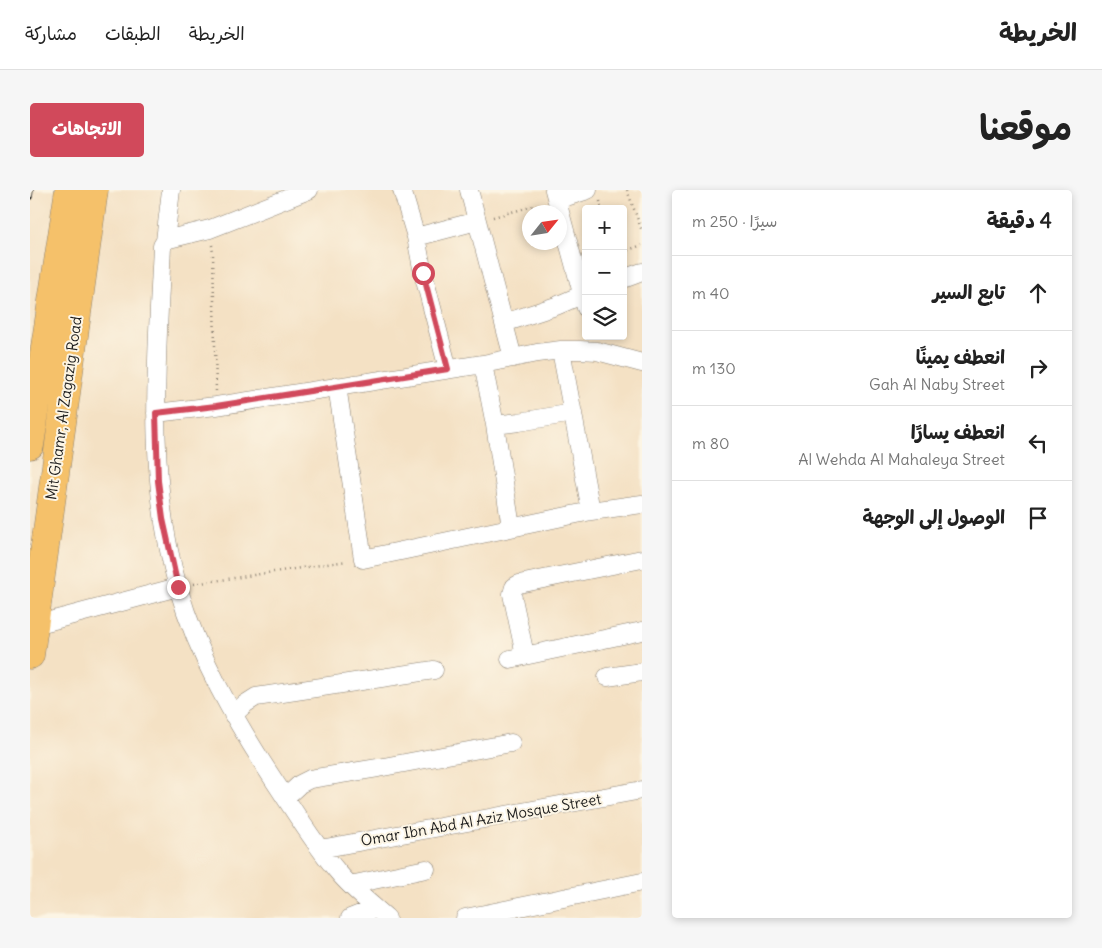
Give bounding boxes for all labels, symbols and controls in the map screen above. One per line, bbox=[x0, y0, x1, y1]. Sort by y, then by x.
text: الخريطة bbox=[999, 17, 1077, 47]
text: مشاركة bbox=[25, 22, 77, 45]
text: الطبقات bbox=[105, 22, 161, 45]
text: الخريطة bbox=[189, 22, 245, 45]
button: الاتجاهات bbox=[30, 103, 144, 157]
text: موقعنا bbox=[979, 105, 1072, 149]
north arrow bbox=[522, 205, 567, 250]
map controls bbox=[582, 205, 627, 340]
button: + bbox=[582, 205, 627, 250]
text: 4 دقيقة bbox=[986, 207, 1052, 234]
text: سيرًا · 250 m bbox=[692, 211, 777, 231]
button: − bbox=[582, 250, 627, 295]
route start bbox=[412, 262, 435, 285]
icon: ahead bbox=[1024, 279, 1052, 307]
text: تابع السير bbox=[933, 280, 1005, 304]
text: 40 m bbox=[692, 283, 730, 303]
button: layers bbox=[582, 295, 627, 340]
street label: Mit Ghamr, Al Zagazig Road bbox=[41, 315, 86, 501]
text: انعطف يمينًا bbox=[916, 345, 1005, 369]
icon: right bbox=[1024, 354, 1052, 382]
text: 130 m bbox=[692, 358, 736, 378]
text: Gah Al Naby Street bbox=[869, 374, 1005, 394]
text: انعطف يسارًا bbox=[911, 420, 1005, 444]
icon: left bbox=[1024, 429, 1052, 457]
text: 80 m bbox=[692, 433, 730, 453]
text: Al Wehda Al Mahaleya Street bbox=[798, 449, 1005, 469]
icon: arrive bbox=[1024, 504, 1052, 532]
text: الوصول إلى الوجهة bbox=[862, 505, 1005, 529]
route end bbox=[167, 576, 190, 599]
street label: Omar Ibn Abd Al Aziz Mosque Street bbox=[359, 789, 603, 850]

